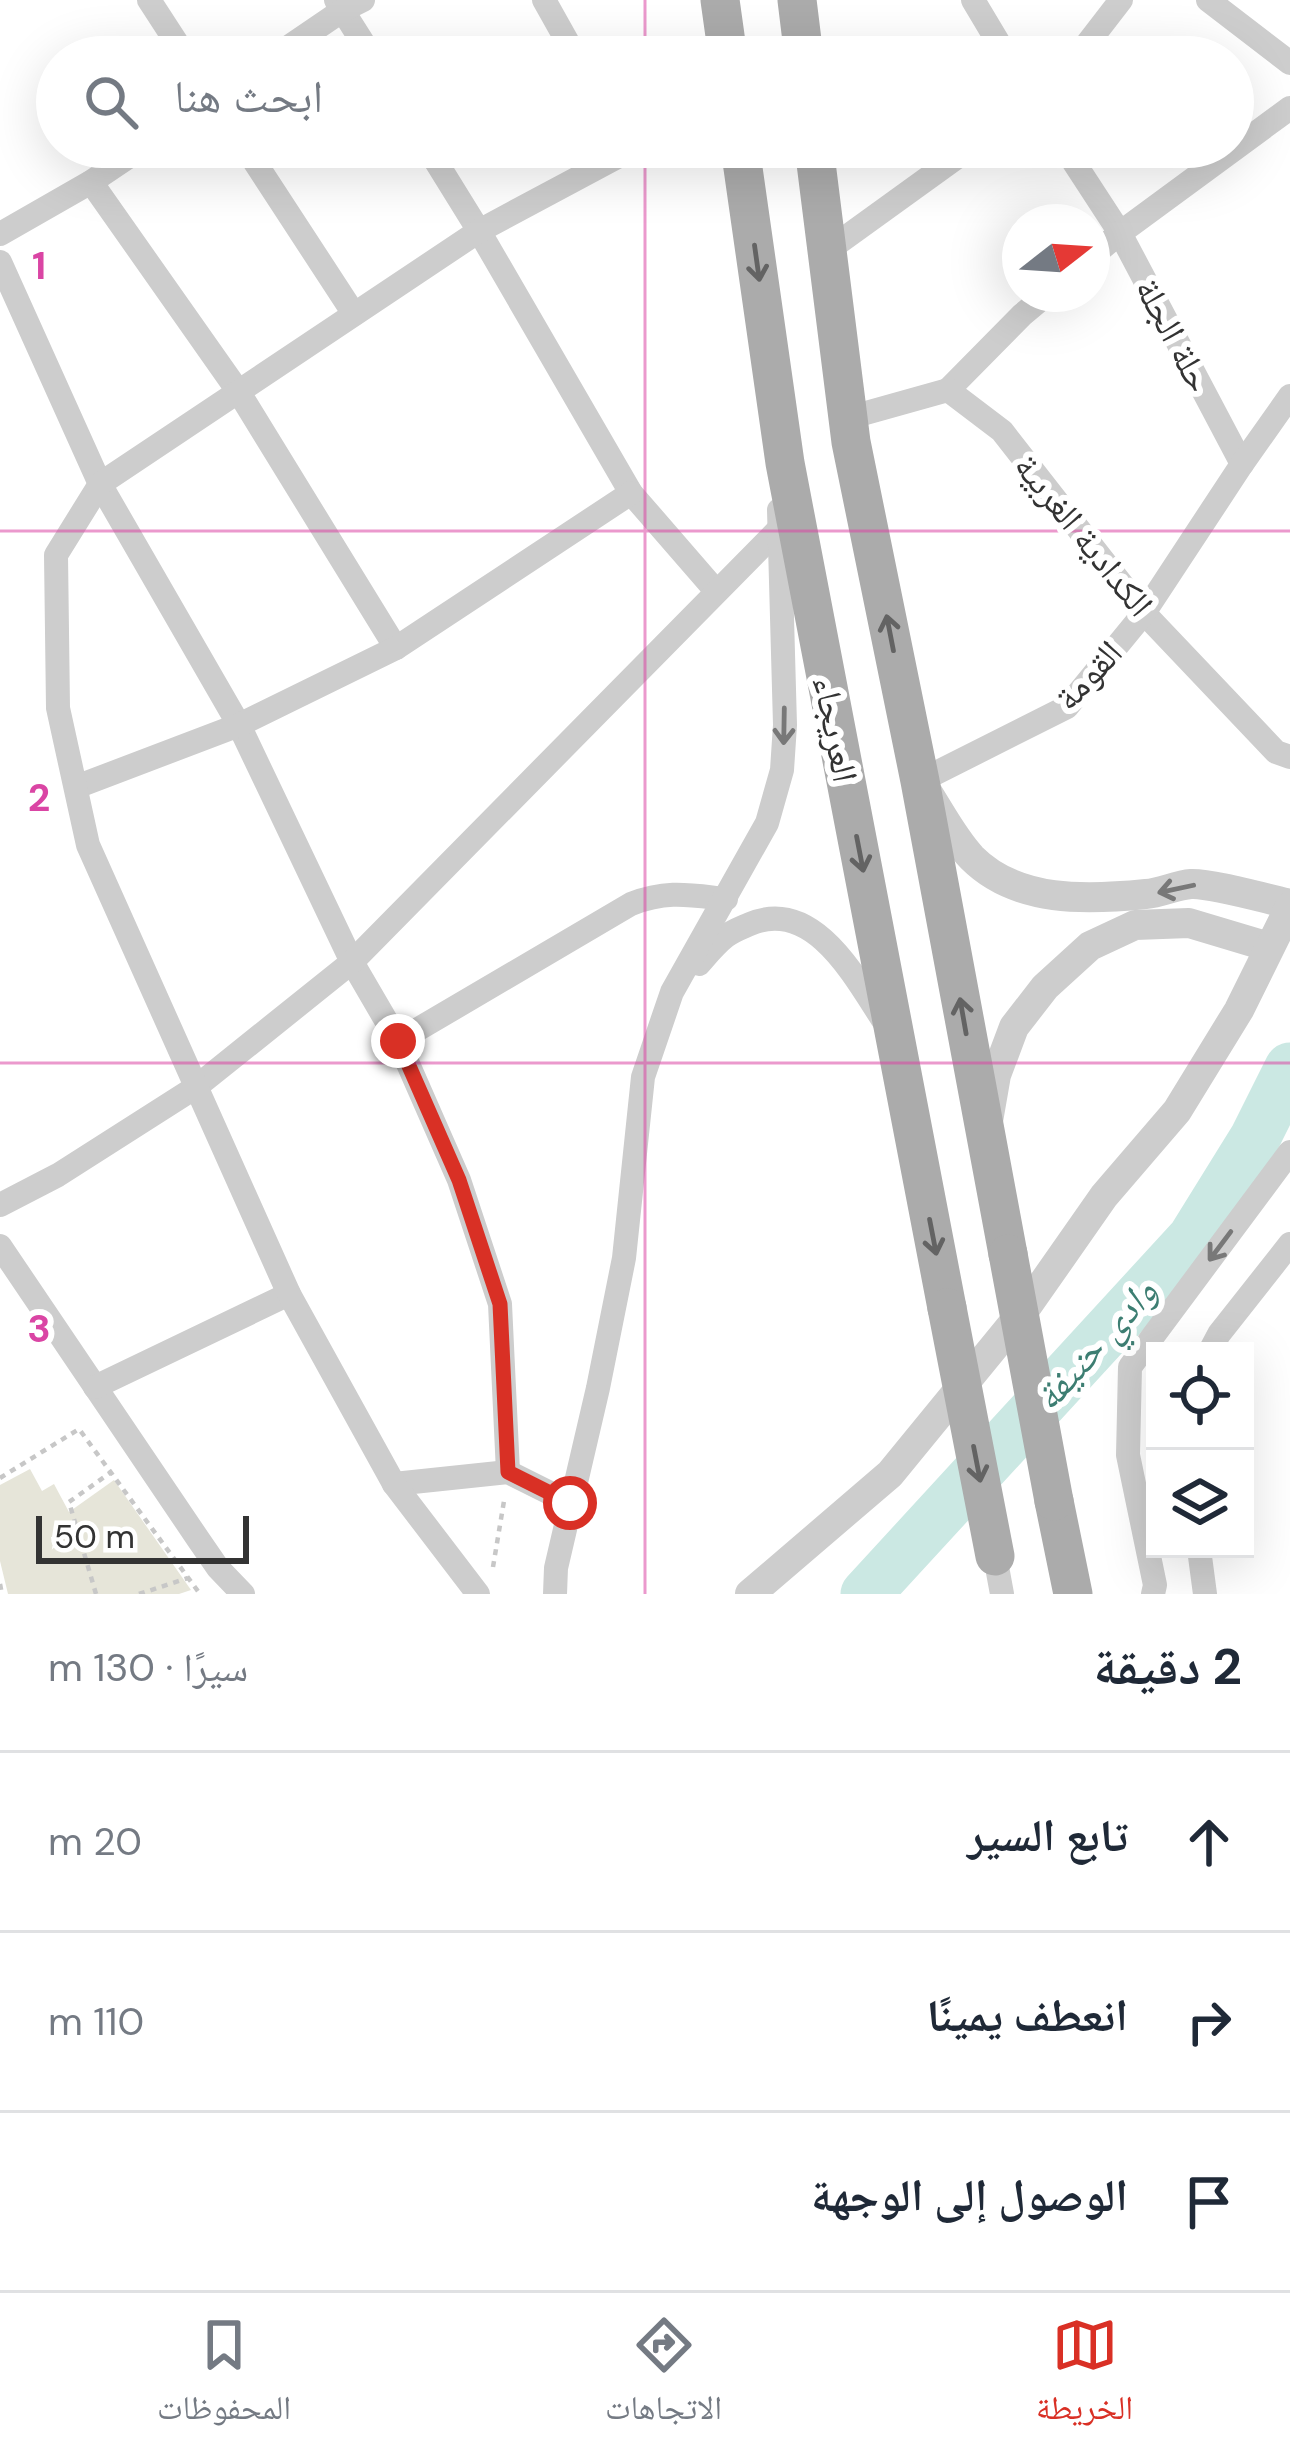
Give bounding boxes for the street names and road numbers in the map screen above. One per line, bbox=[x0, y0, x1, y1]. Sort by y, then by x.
street label: حلة الجلة bbox=[1124, 270, 1224, 400]
street label: الكدادية الغربية bbox=[1004, 444, 1164, 626]
street label: القومة bbox=[1044, 630, 1132, 720]
street label: العريجاء bbox=[803, 672, 869, 786]

